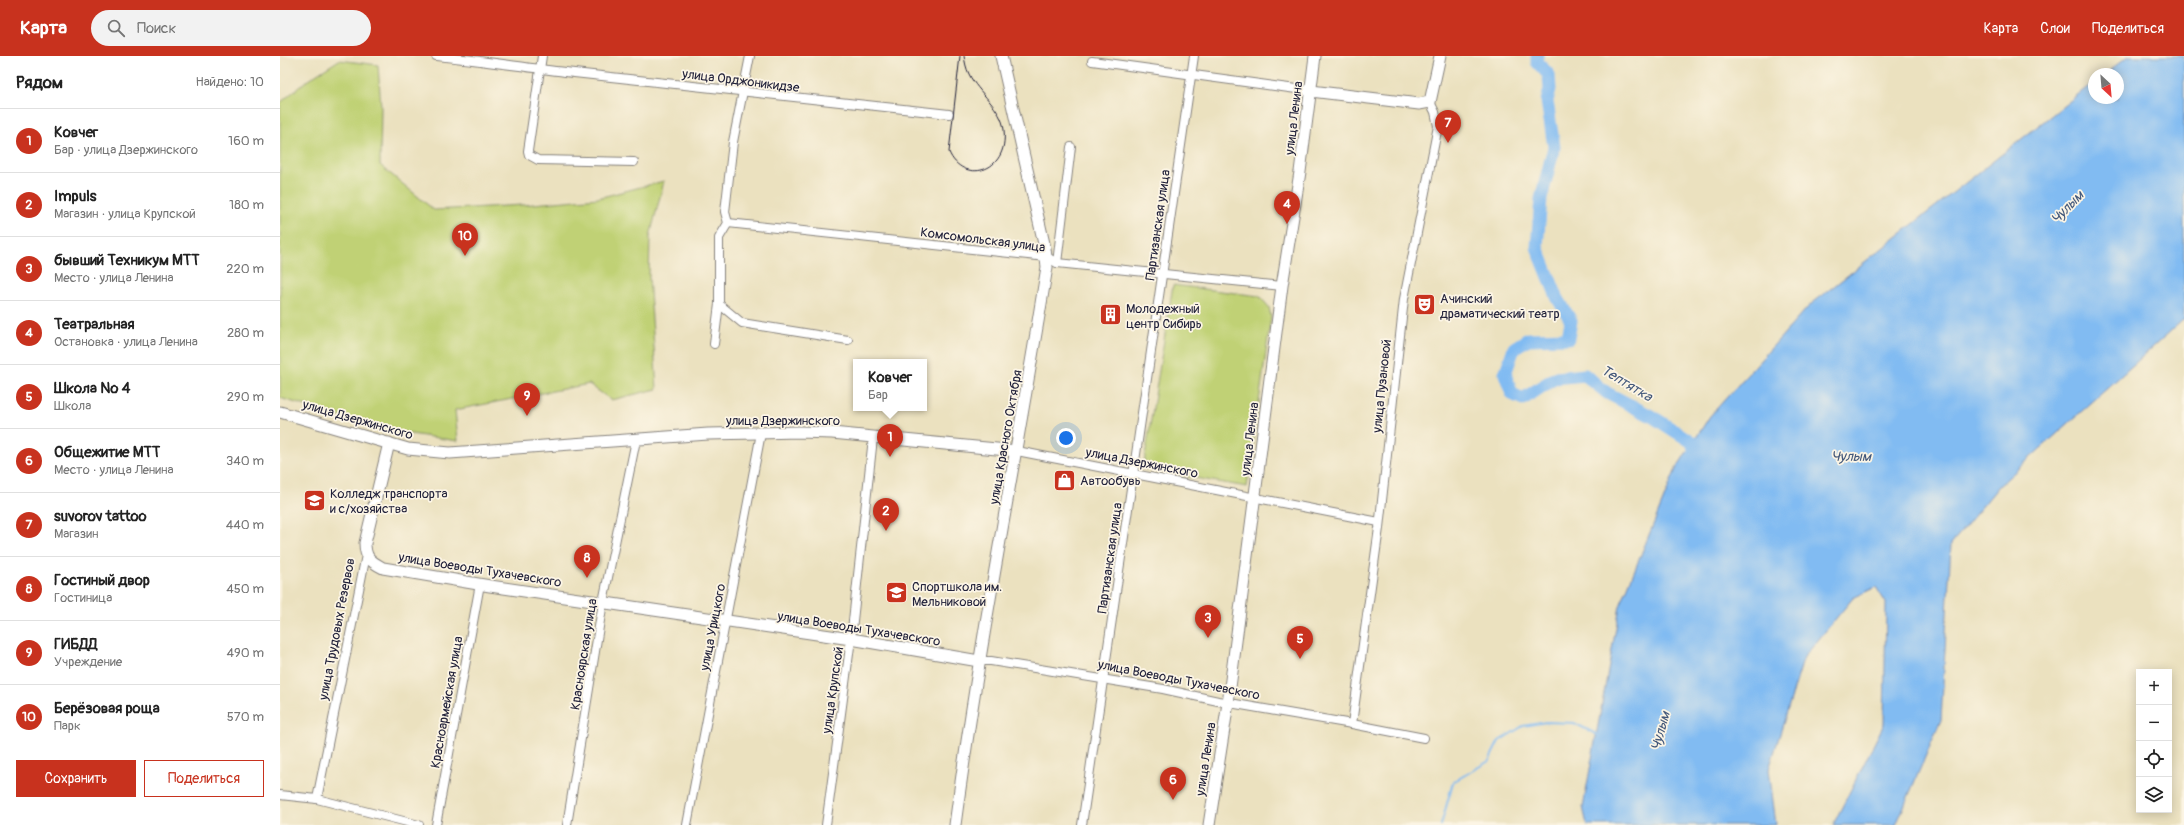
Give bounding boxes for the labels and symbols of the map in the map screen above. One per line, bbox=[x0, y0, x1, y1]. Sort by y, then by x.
street label: улица Орджоникидзе bbox=[680, 66, 801, 96]
north arrow bbox=[2088, 68, 2124, 104]
street label: улица Ленина bbox=[1281, 80, 1306, 157]
pin: 7 bbox=[1435, 110, 1461, 143]
street label: Партизанская улица bbox=[1142, 169, 1174, 282]
water label: Чулым bbox=[2047, 186, 2089, 228]
pin: 4 bbox=[1274, 191, 1300, 224]
pin: 10 bbox=[452, 223, 478, 256]
street label: Комсомольская улица bbox=[920, 224, 1046, 256]
place label: Ачинский драматический театр bbox=[1440, 291, 1560, 322]
theatre icon: Ачинский драматический театр bbox=[1412, 292, 1438, 318]
place label: Молодежный центр Сибирь bbox=[1126, 301, 1202, 332]
building icon: Молодежный центр Сибирь bbox=[1098, 302, 1124, 328]
street label: улица Пузановой bbox=[1369, 339, 1395, 435]
water label: Тептятка bbox=[1598, 362, 1656, 406]
street label: улица Красного Октября bbox=[986, 369, 1026, 507]
pin: 9 bbox=[514, 383, 540, 416]
street label: улица Дзержинского bbox=[300, 396, 415, 443]
street label: улица Ленина bbox=[1237, 401, 1262, 478]
street label: улица Дзержинского bbox=[725, 413, 840, 429]
pin: 1 bbox=[877, 424, 903, 457]
your location bbox=[1056, 428, 1076, 448]
street label: улица Дзержинского bbox=[1083, 444, 1199, 482]
water label: Чулым bbox=[1831, 448, 1873, 465]
shop icon: Автообувь bbox=[1051, 467, 1077, 493]
place label: Автообувь bbox=[1080, 473, 1141, 489]
place label: Колледж транспорта и с/хозяйства bbox=[330, 486, 448, 517]
school or university icon: Колледж транспорта и с/хозяйства bbox=[301, 487, 327, 513]
pin: 2 bbox=[873, 498, 899, 531]
street label: Партизанская улица bbox=[1094, 502, 1126, 615]
pin: 8 bbox=[574, 545, 600, 578]
street label: улица Воеводы Тухачевского bbox=[396, 549, 562, 591]
street label: улица Трудовых Резервов bbox=[315, 557, 359, 703]
place label: Спортшкола им. Мельниковой bbox=[912, 579, 1002, 610]
school or university icon: Спортшкола им. Мельниковой bbox=[883, 580, 909, 606]
street label: улица Урицкого bbox=[697, 582, 729, 673]
street label: Красноярская улица bbox=[567, 597, 601, 711]
pin: 3 bbox=[1195, 605, 1221, 638]
street label: улица Воеводы Тухачевского bbox=[775, 608, 941, 650]
pin: 5 bbox=[1287, 626, 1313, 659]
street label: Красноармейская улица bbox=[427, 635, 466, 769]
street label: улица Крупской bbox=[819, 646, 847, 736]
street label: улица Воеводы Тухачевского bbox=[1095, 656, 1261, 704]
water label: Чулым bbox=[1647, 708, 1674, 753]
street label: улица Ленина bbox=[1192, 721, 1220, 798]
pin: 6 bbox=[1160, 767, 1186, 800]

